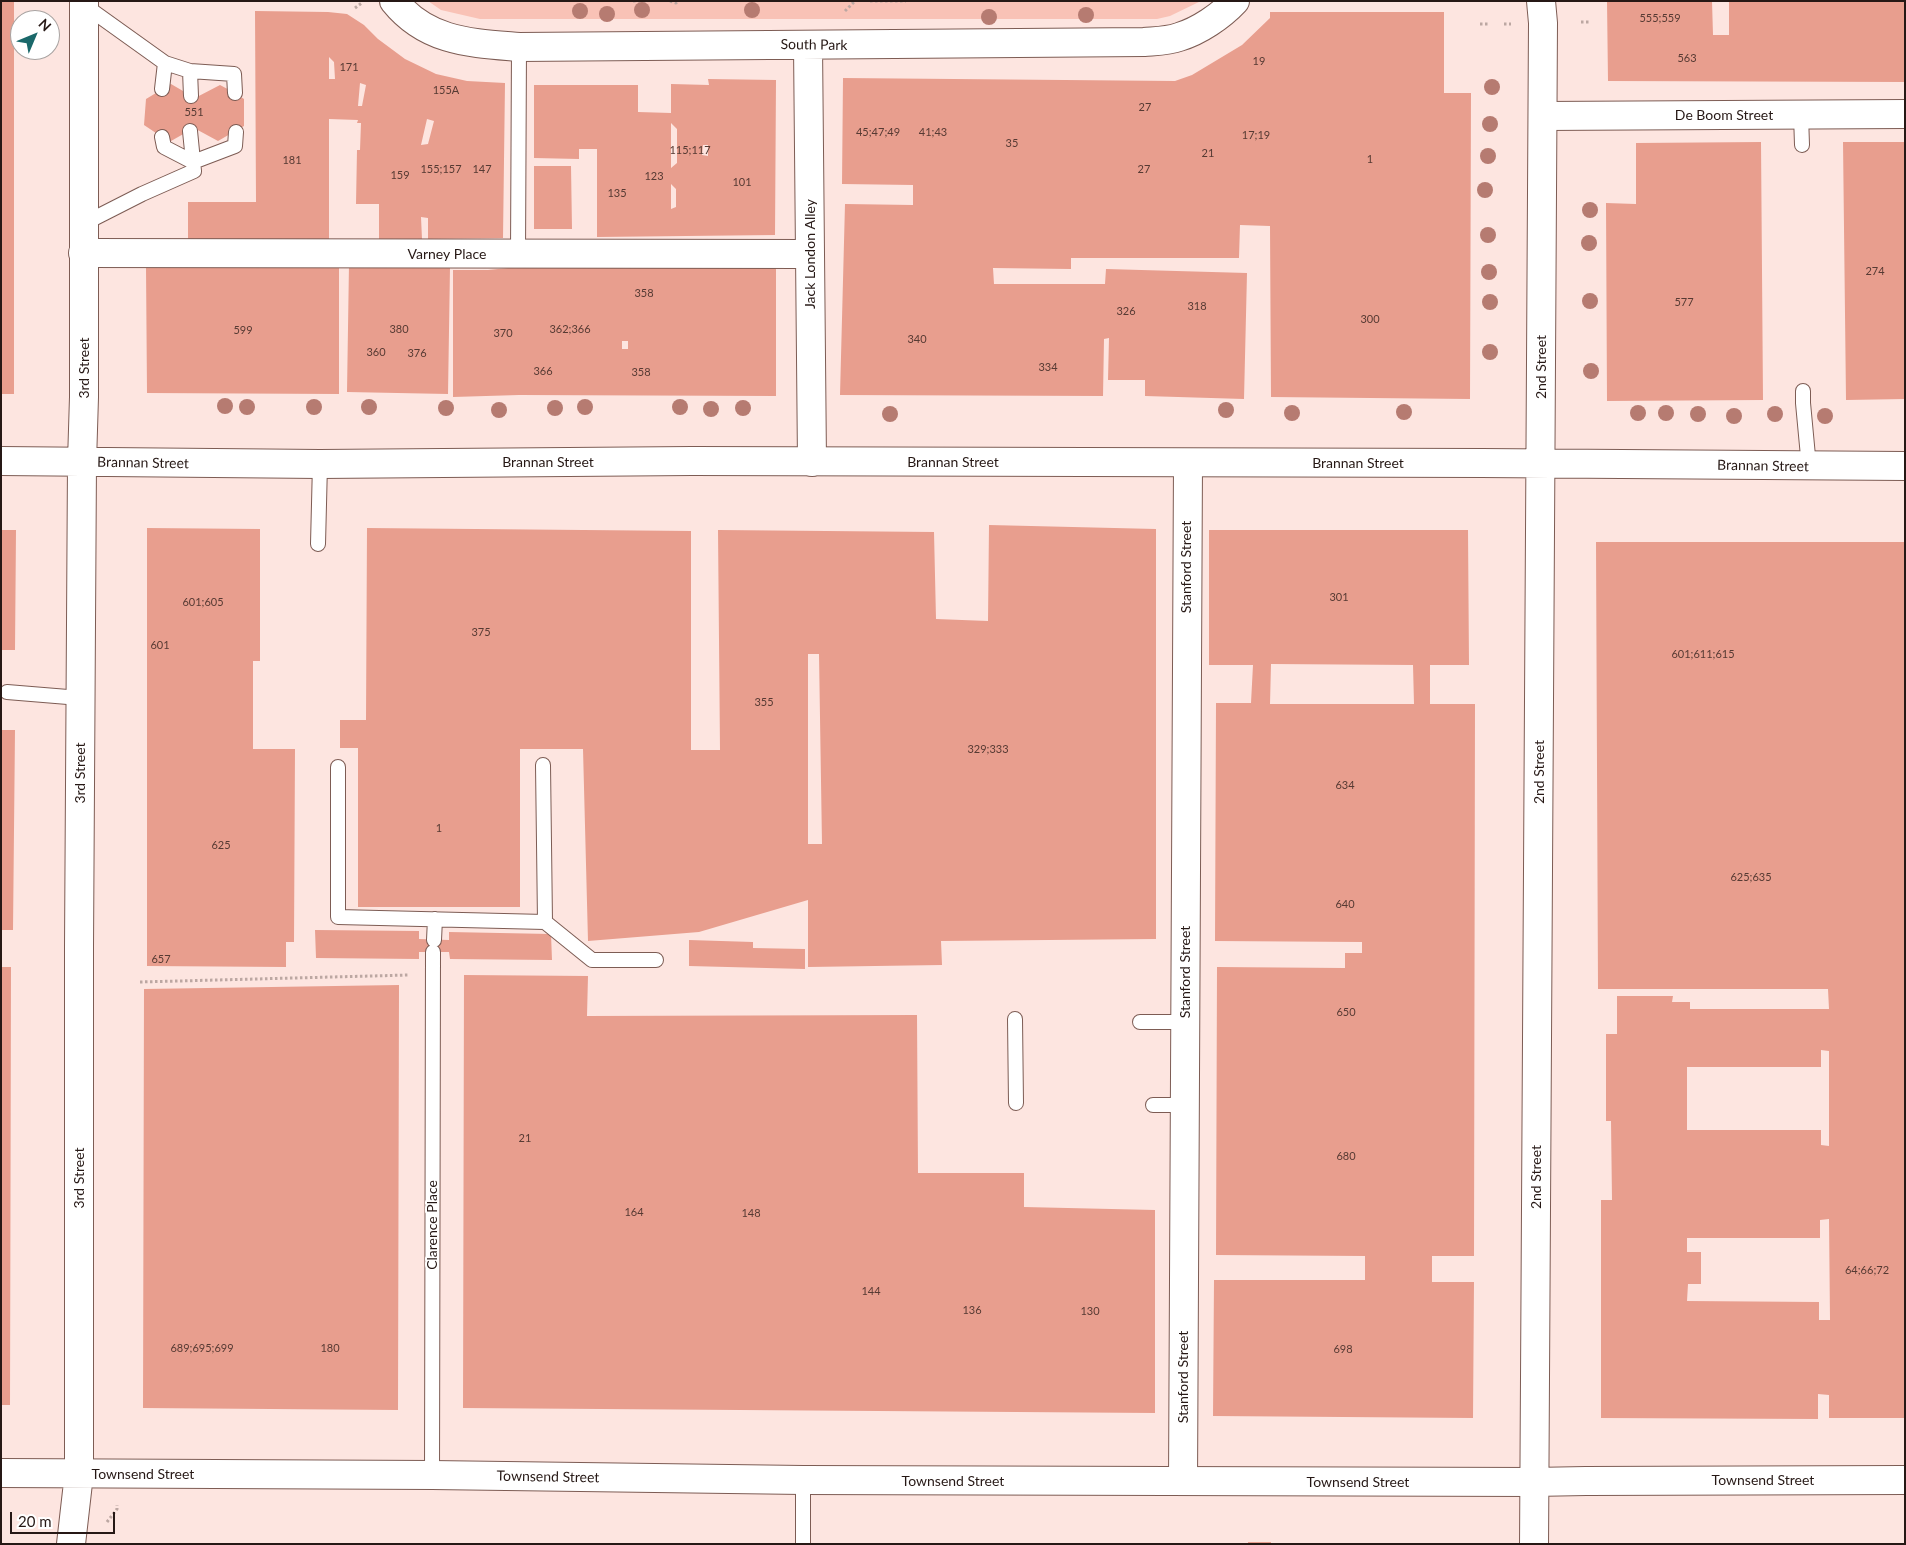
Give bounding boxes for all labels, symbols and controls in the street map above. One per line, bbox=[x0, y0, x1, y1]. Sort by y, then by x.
north arrow bbox=[10, 10, 60, 60]
house number: 555;559 bbox=[1639, 11, 1681, 25]
text: N bbox=[35, 15, 55, 35]
street label: South Park bbox=[780, 36, 848, 54]
house number: 563 bbox=[1677, 51, 1697, 65]
house number: 19 bbox=[1253, 54, 1265, 68]
house number: 171 bbox=[339, 60, 359, 74]
house number: 155A bbox=[433, 83, 459, 97]
house number: 27 bbox=[1139, 100, 1151, 114]
house number: 551 bbox=[184, 105, 204, 119]
street label: De Boom Street bbox=[1675, 107, 1773, 123]
house number: 45;47;49 bbox=[856, 125, 900, 139]
house number: 41;43 bbox=[919, 125, 947, 139]
house number: 17;19 bbox=[1242, 128, 1270, 142]
house number: 35 bbox=[1006, 136, 1018, 150]
house number: 115;117 bbox=[669, 143, 711, 157]
house number: 21 bbox=[1202, 146, 1214, 160]
house number: 1 bbox=[1367, 152, 1373, 166]
house number: 181 bbox=[282, 153, 302, 167]
house number: 155;157 bbox=[420, 162, 462, 176]
house number: 147 bbox=[472, 162, 492, 176]
house number: 27 bbox=[1138, 162, 1150, 176]
house number: 159 bbox=[390, 168, 410, 182]
house number: 123 bbox=[644, 169, 664, 183]
house number: 101 bbox=[732, 175, 752, 189]
house number: 135 bbox=[607, 186, 627, 200]
street label: Jack London Alley bbox=[802, 199, 818, 309]
street label: Varney Place bbox=[408, 246, 486, 262]
house number: 274 bbox=[1865, 264, 1885, 278]
house number: 358 bbox=[634, 286, 654, 300]
house number: 577 bbox=[1674, 295, 1694, 309]
house number: 318 bbox=[1187, 299, 1207, 313]
house number: 326 bbox=[1116, 304, 1136, 318]
house number: 300 bbox=[1360, 312, 1380, 326]
house number: 380 bbox=[389, 322, 409, 336]
house number: 362;366 bbox=[549, 322, 591, 336]
house number: 599 bbox=[233, 323, 253, 337]
house number: 370 bbox=[493, 326, 513, 340]
house number: 340 bbox=[907, 332, 927, 346]
street label: 2nd Street bbox=[1533, 335, 1549, 399]
street label: 3rd Street bbox=[76, 337, 92, 399]
house number: 360 bbox=[366, 345, 386, 359]
house number: 376 bbox=[407, 346, 427, 360]
house number: 334 bbox=[1038, 360, 1058, 374]
house number: 366 bbox=[533, 364, 553, 378]
house number: 358 bbox=[631, 365, 651, 379]
street label: Brannan Street bbox=[97, 454, 189, 472]
street label: Brannan Street bbox=[502, 454, 594, 470]
street label: Brannan Street bbox=[907, 454, 999, 470]
street label: Brannan Street bbox=[1312, 455, 1404, 471]
street label: Brannan Street bbox=[1717, 457, 1809, 475]
street label: Stanford Street bbox=[1178, 521, 1194, 613]
house number: 301 bbox=[1329, 590, 1349, 604]
house number: 601;605 bbox=[182, 595, 224, 609]
house number: 375 bbox=[471, 625, 491, 639]
house number: 601 bbox=[150, 638, 170, 652]
house number: 601;611;615 bbox=[1671, 647, 1735, 661]
house number: 355 bbox=[754, 695, 774, 709]
street label: 2nd Street bbox=[1531, 740, 1547, 804]
street label: 3rd Street bbox=[72, 742, 88, 804]
house number: 329;333 bbox=[967, 742, 1009, 756]
house number: 634 bbox=[1335, 778, 1355, 792]
house number: 1 bbox=[436, 821, 442, 835]
house number: 625 bbox=[211, 838, 231, 852]
house number: 625;635 bbox=[1730, 870, 1772, 884]
house number: 640 bbox=[1335, 897, 1355, 911]
street label: Stanford Street bbox=[1177, 926, 1193, 1018]
house number: 657 bbox=[151, 952, 171, 966]
house number: 650 bbox=[1336, 1005, 1356, 1019]
house number: 21 bbox=[519, 1131, 531, 1145]
street label: 2nd Street bbox=[1528, 1145, 1544, 1209]
street label: 3rd Street bbox=[71, 1147, 87, 1209]
house number: 680 bbox=[1336, 1149, 1356, 1163]
street label: Clarence Place bbox=[424, 1180, 440, 1270]
house number: 164 bbox=[624, 1205, 644, 1219]
house number: 148 bbox=[741, 1206, 761, 1220]
house number: 64;66;72 bbox=[1845, 1263, 1889, 1277]
house number: 144 bbox=[861, 1284, 881, 1298]
house number: 136 bbox=[962, 1303, 982, 1317]
house number: 130 bbox=[1080, 1304, 1100, 1318]
street label: Stanford Street bbox=[1175, 1331, 1191, 1423]
house number: 689;695;699 bbox=[170, 1341, 234, 1355]
house number: 180 bbox=[320, 1341, 340, 1355]
house number: 698 bbox=[1333, 1342, 1353, 1356]
street label: Townsend Street bbox=[92, 1466, 194, 1482]
street label: Townsend Street bbox=[496, 1468, 600, 1486]
street label: Townsend Street bbox=[1712, 1472, 1814, 1488]
street label: Townsend Street bbox=[902, 1473, 1004, 1489]
street label: Townsend Street bbox=[1307, 1474, 1409, 1490]
scale bar bbox=[12, 1502, 118, 1534]
text: 20 m bbox=[18, 1512, 52, 1530]

